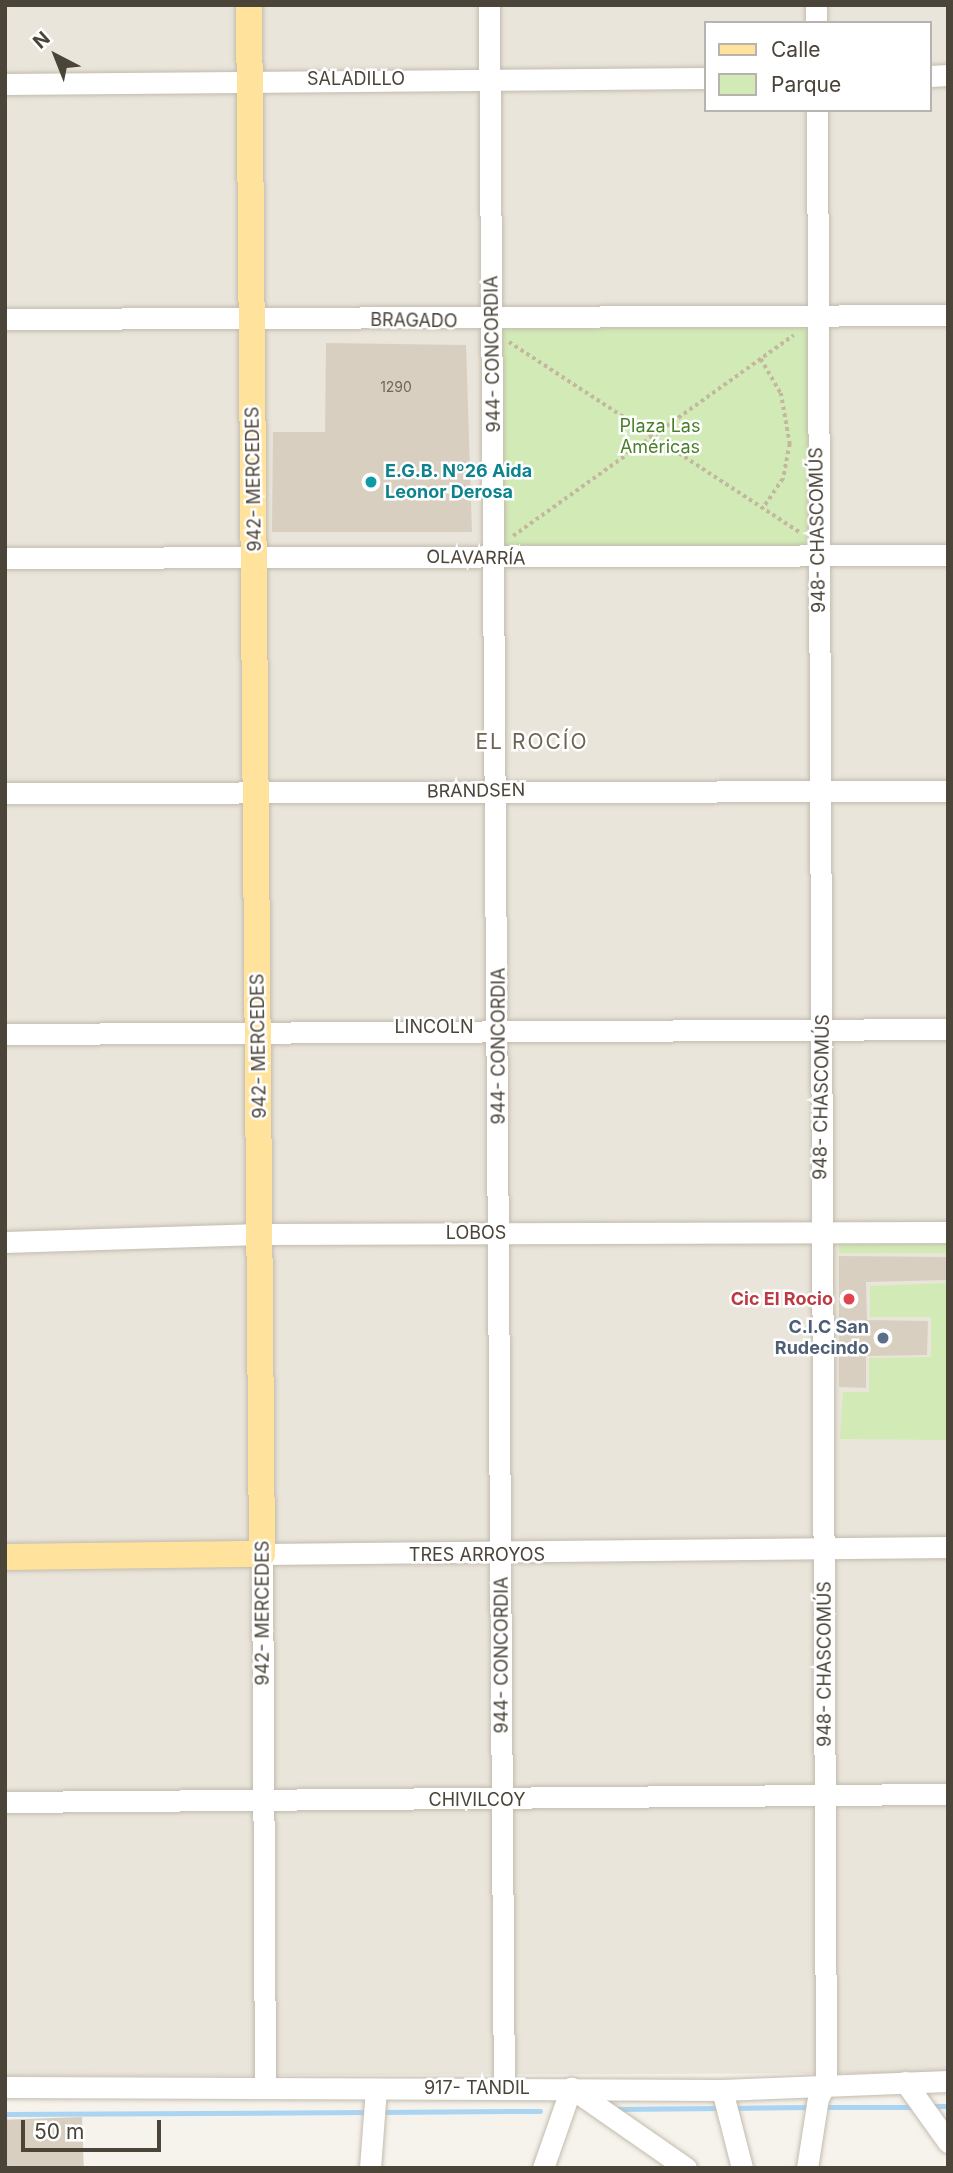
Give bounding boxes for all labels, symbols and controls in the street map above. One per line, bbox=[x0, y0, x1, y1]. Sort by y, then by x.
north arrow bbox=[21, 21, 91, 91]
legend bbox=[704, 21, 932, 112]
text: N bbox=[29, 27, 55, 53]
text: Calle bbox=[771, 37, 821, 62]
street label: SALADILLO bbox=[307, 68, 405, 90]
text: Parque bbox=[771, 72, 841, 97]
street label: 944- CONCORDIA bbox=[481, 275, 505, 433]
street label: BRAGADO bbox=[370, 309, 458, 333]
house number: 1290 bbox=[380, 379, 412, 395]
street label: 942- MERCEDES bbox=[242, 406, 266, 552]
park label: Plaza Las Américas bbox=[620, 416, 700, 458]
street label: 948- CHASCOMÚS bbox=[806, 447, 830, 613]
place label: E.G.B. Nº26 Aida Leonor Derosa bbox=[385, 461, 533, 504]
marker: E.G.B. Nº26 Aida Leonor Derosa bbox=[363, 474, 379, 490]
street label: OLAVARRÍA bbox=[426, 546, 526, 570]
district label: EL ROCÍO bbox=[476, 729, 588, 755]
street label: BRANDSEN bbox=[427, 779, 525, 803]
street label: 944- CONCORDIA bbox=[488, 968, 510, 1124]
street label: 942- MERCEDES bbox=[247, 973, 271, 1119]
street label: 948- CHASCOMÚS bbox=[810, 1014, 834, 1180]
street label: LINCOLN bbox=[394, 1016, 474, 1038]
street label: LOBOS bbox=[446, 1222, 506, 1244]
place label: Cic El Rocio bbox=[731, 1288, 833, 1310]
marker: Cic El Rocio bbox=[839, 1289, 859, 1309]
place label: C.I.C San Rudecindo bbox=[775, 1317, 869, 1360]
marker: C.I.C San Rudecindo bbox=[875, 1330, 891, 1346]
street label: 942- MERCEDES bbox=[252, 1540, 274, 1686]
street label: TRES ARROYOS bbox=[409, 1544, 545, 1566]
street label: 944- CONCORDIA bbox=[491, 1577, 513, 1733]
street label: 948- CHASCOMÚS bbox=[814, 1581, 836, 1747]
street label: CHIVILCOY bbox=[429, 1789, 525, 1811]
street label: 917- TANDIL bbox=[424, 2077, 530, 2099]
scale bar bbox=[24, 2106, 164, 2150]
text: 50 m bbox=[34, 2119, 84, 2144]

